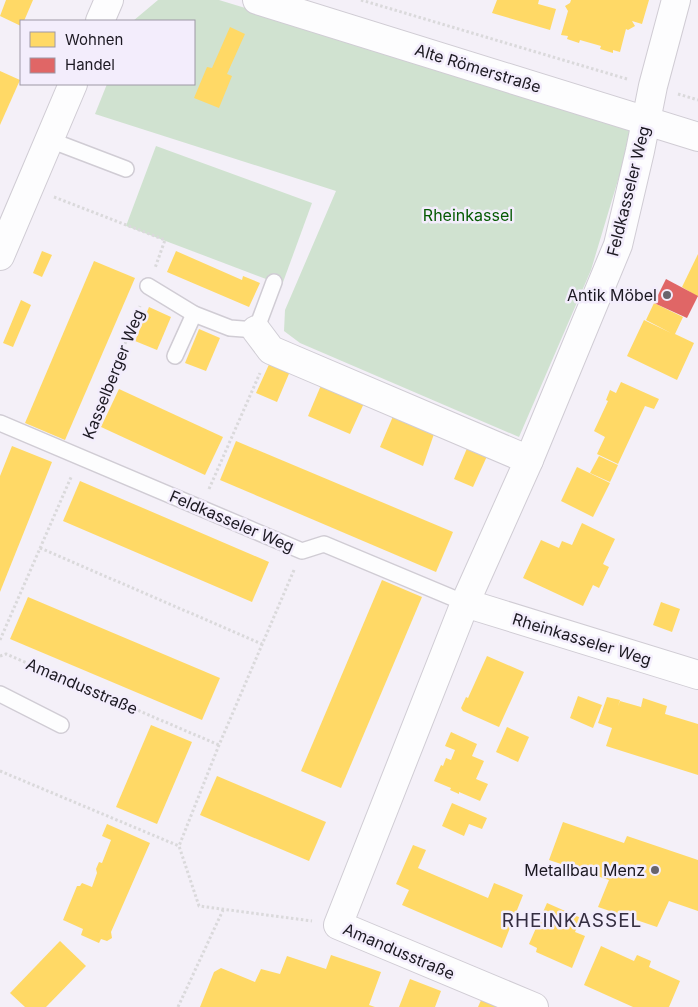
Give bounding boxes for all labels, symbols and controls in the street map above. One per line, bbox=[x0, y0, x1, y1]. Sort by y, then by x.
legend bbox=[20, 20, 195, 85]
text: Wohnen bbox=[65, 30, 123, 49]
street label: Alte Römerstraße bbox=[412, 39, 544, 97]
text: Handel bbox=[65, 55, 115, 74]
street label: Feldkasseler Weg bbox=[602, 124, 654, 258]
park label: Rheinkassel bbox=[423, 205, 513, 225]
place label: Antik Möbel bbox=[567, 285, 657, 305]
marker: Antik Möbel bbox=[661, 289, 673, 301]
street label: Kasselberger Weg bbox=[78, 306, 148, 442]
street label: Feldkasseler Weg bbox=[167, 486, 297, 556]
street label: Rheinkasseler Weg bbox=[510, 608, 654, 670]
street label: Amandusstraße bbox=[23, 654, 141, 718]
place label: Metallbau Menz bbox=[524, 860, 645, 880]
marker: Metallbau Menz bbox=[649, 864, 661, 876]
district label: RHEINKASSEL bbox=[502, 909, 642, 932]
street label: Amandusstraße bbox=[340, 919, 458, 983]

